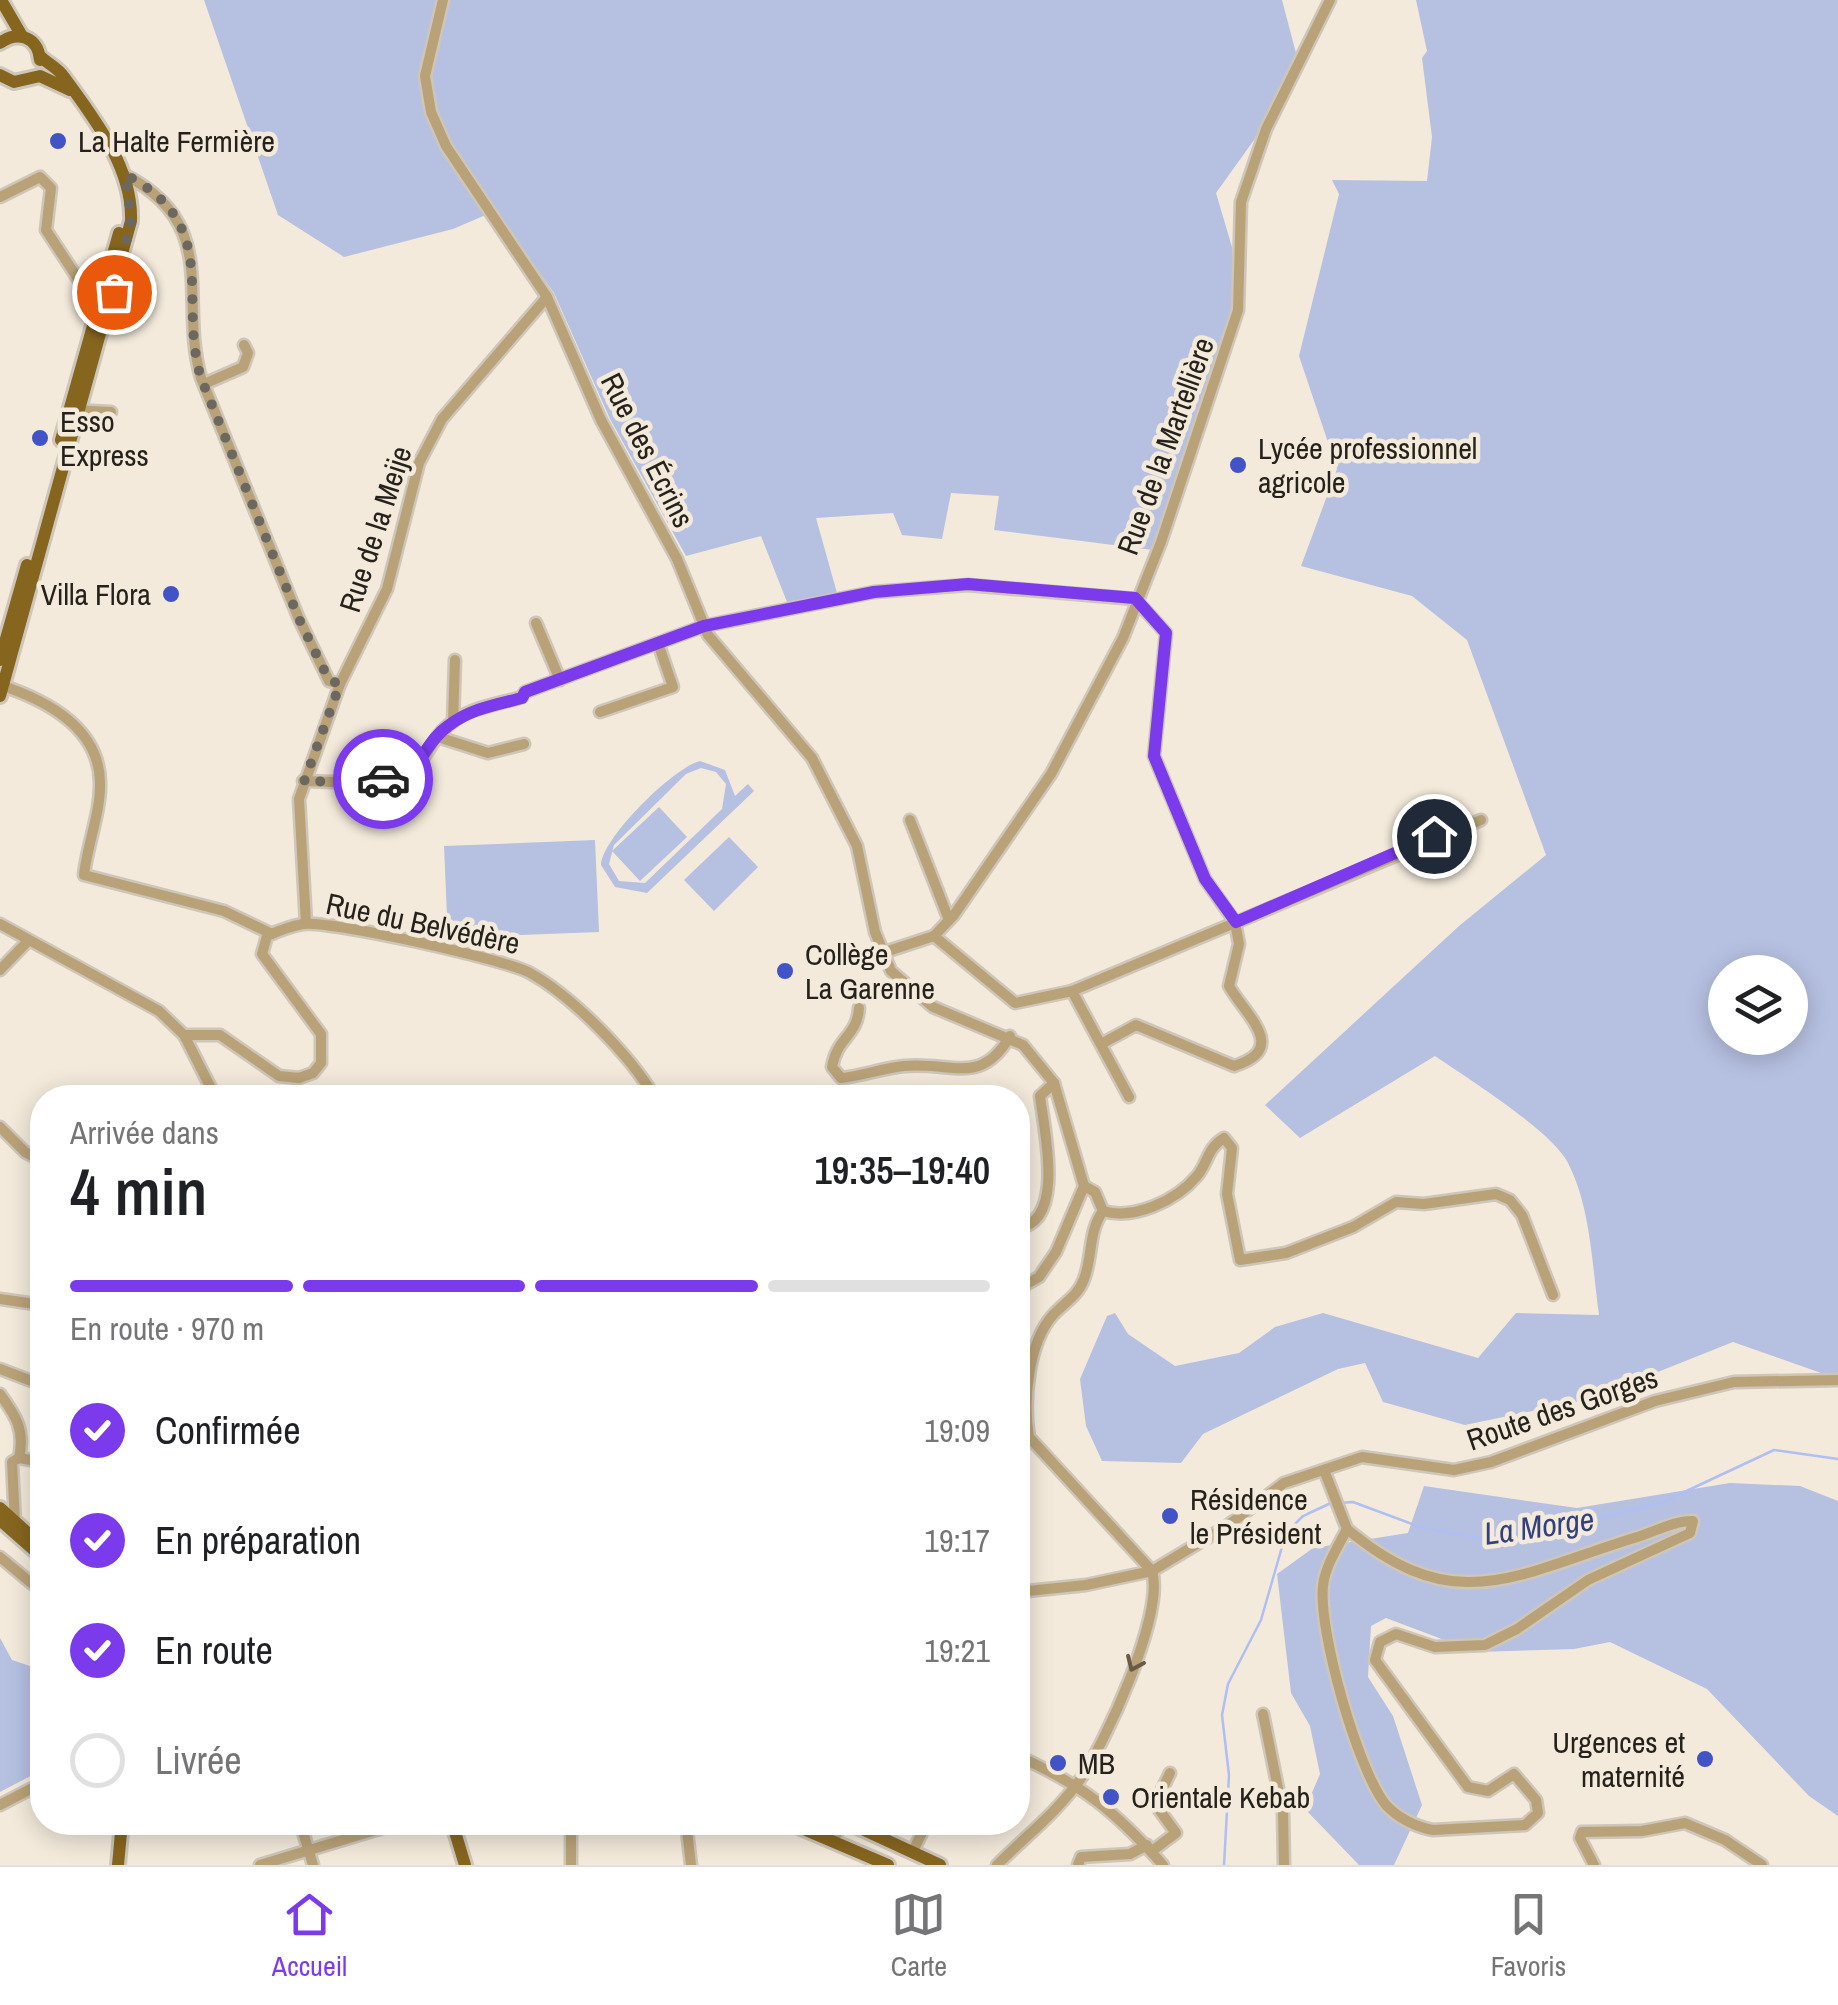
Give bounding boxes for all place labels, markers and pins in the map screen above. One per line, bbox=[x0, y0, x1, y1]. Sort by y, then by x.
place label: La Halte Fermière bbox=[78, 121, 275, 161]
marker: La Halte Fermière bbox=[47, 130, 69, 152]
pin bbox=[72, 250, 157, 335]
place label: Esso Express bbox=[60, 401, 149, 475]
marker: Esso Express bbox=[29, 427, 51, 449]
place label: Lycée professionnel agricole bbox=[1258, 428, 1477, 502]
marker: Lycée professionnel agricole bbox=[1227, 454, 1249, 476]
place label: Villa Flora bbox=[41, 574, 151, 614]
marker: Villa Flora bbox=[160, 583, 182, 605]
pin bbox=[1392, 794, 1477, 879]
place label: Collège La Garenne bbox=[805, 934, 935, 1008]
marker: Collège La Garenne bbox=[774, 960, 796, 982]
place label: Résidence le Président bbox=[1190, 1479, 1321, 1553]
marker: Résidence le Président bbox=[1159, 1505, 1181, 1527]
place label: Urgences et maternité bbox=[1552, 1722, 1685, 1796]
place label: MB bbox=[1078, 1743, 1115, 1783]
marker: Urgences et maternité bbox=[1694, 1748, 1716, 1770]
marker: MB bbox=[1047, 1752, 1069, 1774]
place label: Orientale Kebab bbox=[1131, 1777, 1310, 1817]
marker: Orientale Kebab bbox=[1100, 1786, 1122, 1808]

